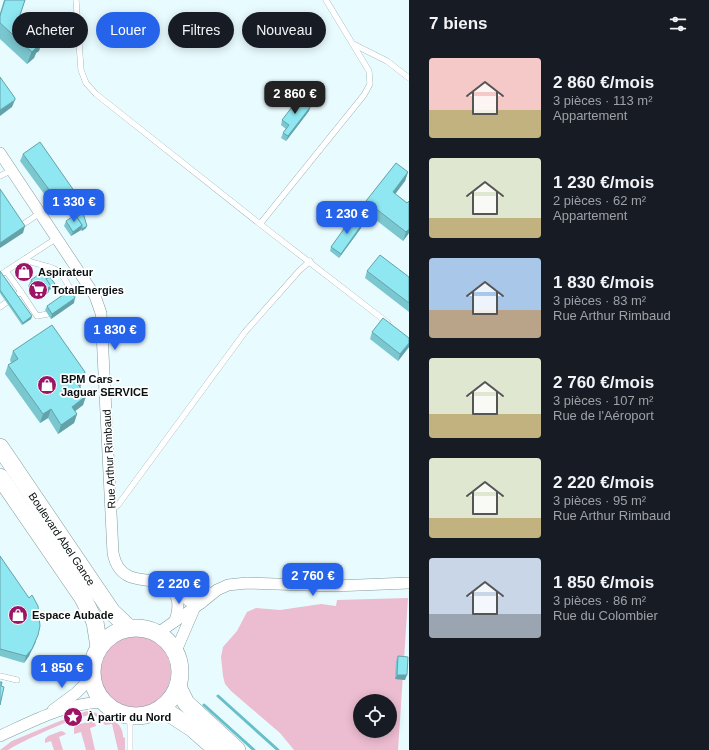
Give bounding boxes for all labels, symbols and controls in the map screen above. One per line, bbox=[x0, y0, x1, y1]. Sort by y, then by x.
chip: Acheter bbox=[12, 12, 88, 48]
chip: Louer bbox=[96, 12, 160, 48]
chip: Filtres bbox=[168, 12, 234, 48]
chip: Nouveau bbox=[242, 12, 326, 48]
icon: filters bbox=[667, 13, 689, 35]
text: 7 biens bbox=[429, 14, 488, 33]
text: 2 860 €/mois bbox=[553, 73, 654, 92]
icon: home bbox=[461, 74, 509, 122]
pin: 2 860 € bbox=[258, 81, 332, 115]
text: 2 860 € bbox=[273, 86, 317, 101]
text: 3 pièces · 113 m² bbox=[553, 93, 652, 108]
text: Appartement bbox=[553, 108, 627, 123]
text: 1 230 €/mois bbox=[553, 173, 654, 192]
icon: home bbox=[461, 174, 509, 222]
pin: 1 330 € bbox=[37, 189, 111, 223]
text: 2 pièces · 62 m² bbox=[553, 193, 646, 208]
text: 1 330 € bbox=[52, 194, 96, 209]
pin: 1 230 € bbox=[310, 201, 384, 235]
text: 1 230 € bbox=[325, 206, 369, 221]
text: Appartement bbox=[553, 208, 627, 223]
shop icon: Aspirateur bbox=[13, 261, 35, 283]
place label: Aspirateur bbox=[38, 266, 94, 278]
text: 1 830 €/mois bbox=[553, 273, 654, 292]
icon: home bbox=[461, 274, 509, 322]
supermarket icon: TotalEnergies bbox=[27, 279, 49, 301]
place label: TotalEnergies bbox=[52, 284, 124, 296]
text: 3 pièces · 83 m² bbox=[553, 293, 646, 308]
text: Rue Arthur Rimbaud bbox=[553, 308, 671, 323]
pin: 1 830 € bbox=[78, 317, 152, 351]
text: 1 830 € bbox=[93, 322, 137, 337]
place label: BPM Cars - Jaguar SERVICE bbox=[61, 373, 148, 398]
text: 2 760 €/mois bbox=[553, 373, 654, 392]
shop icon: BPM Cars - Jaguar SERVICE bbox=[36, 374, 58, 396]
icon: home bbox=[461, 374, 509, 422]
text: 3 pièces · 107 m² bbox=[553, 393, 653, 408]
text: Rue de l'Aéroport bbox=[553, 408, 654, 423]
street label: Rue Arthur Rimbaud bbox=[100, 409, 118, 509]
text: 2 220 €/mois bbox=[553, 473, 654, 492]
icon: home bbox=[461, 474, 509, 522]
street label: Boulevard Abel Gance bbox=[26, 490, 98, 588]
text: 3 pièces · 95 m² bbox=[553, 493, 646, 508]
text: Rue Arthur Rimbaud bbox=[553, 508, 671, 523]
pin: 2 760 € bbox=[276, 563, 350, 597]
text: 2 760 € bbox=[291, 568, 335, 583]
pin: 2 220 € bbox=[142, 571, 216, 605]
text: 1 850 €/mois bbox=[553, 573, 654, 592]
icon: home bbox=[461, 574, 509, 622]
text: 2 220 € bbox=[157, 576, 201, 591]
text: 3 pièces · 86 m² bbox=[553, 593, 646, 608]
shop icon: Espace Aubade bbox=[7, 604, 29, 626]
text: Rue du Colombier bbox=[553, 608, 658, 623]
place label: Espace Aubade bbox=[32, 609, 114, 621]
pin: 1 850 € bbox=[25, 655, 99, 689]
text: 1 850 € bbox=[40, 660, 84, 675]
map controls bbox=[353, 694, 397, 738]
button: locate bbox=[353, 694, 397, 738]
place icon: À partir du Nord bbox=[62, 706, 84, 728]
place label: À partir du Nord bbox=[87, 711, 171, 723]

